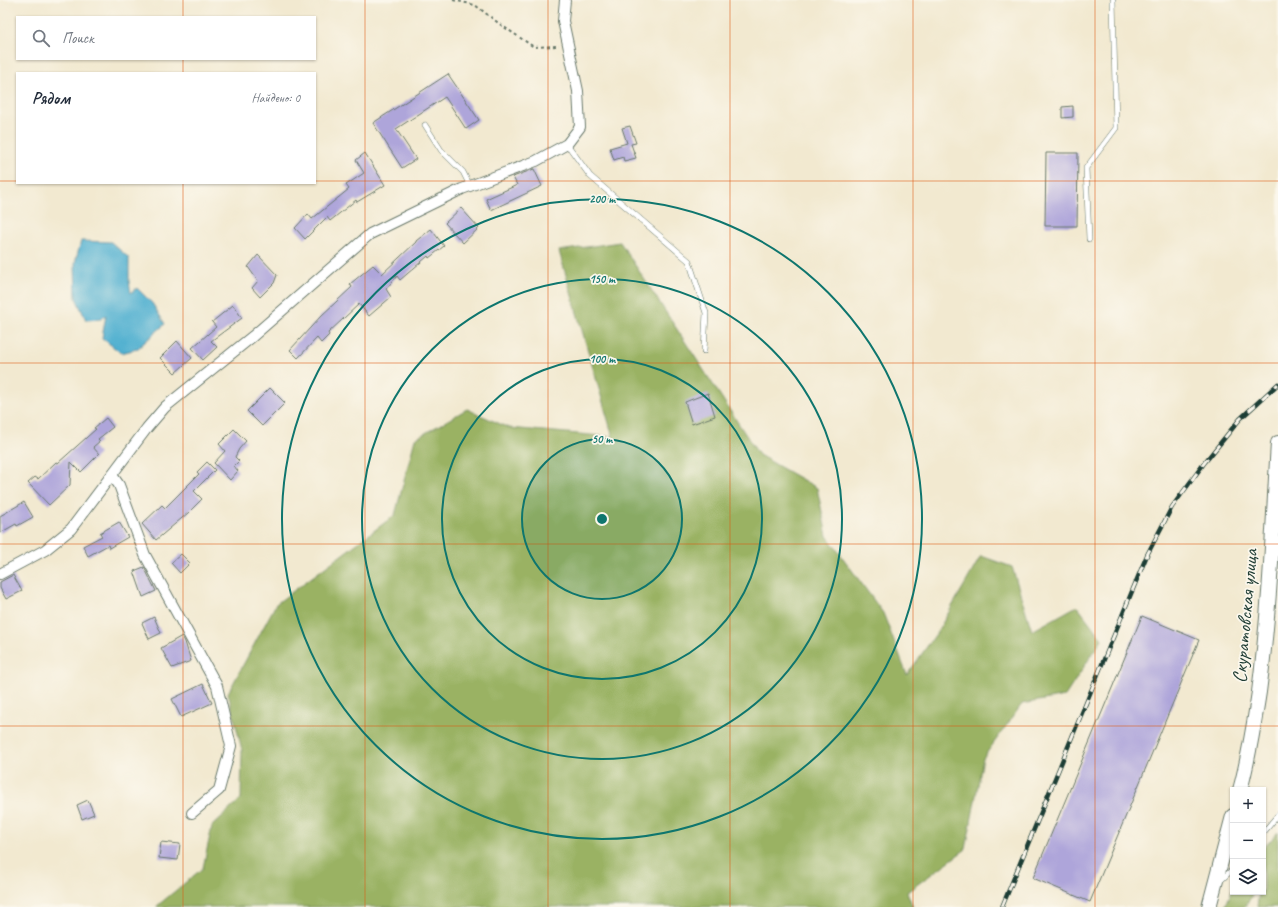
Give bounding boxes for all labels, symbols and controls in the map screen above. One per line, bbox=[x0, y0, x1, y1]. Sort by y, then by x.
search box bbox=[16, 16, 316, 60]
icon: search bbox=[30, 27, 52, 49]
text: Поиск bbox=[62, 29, 94, 48]
text: Рядом bbox=[32, 88, 70, 109]
text: Найдено: 0 bbox=[252, 90, 300, 106]
text: 200 m bbox=[589, 191, 616, 207]
text: 150 m bbox=[589, 271, 616, 287]
text: 100 m bbox=[589, 351, 616, 367]
text: 50 m bbox=[592, 431, 613, 447]
centre of rings bbox=[595, 512, 609, 526]
street label: Скуратовская улица bbox=[1227, 546, 1263, 684]
map controls bbox=[1230, 787, 1266, 895]
button: + bbox=[1230, 787, 1266, 823]
button: − bbox=[1230, 823, 1266, 859]
button: layers bbox=[1230, 859, 1266, 895]

